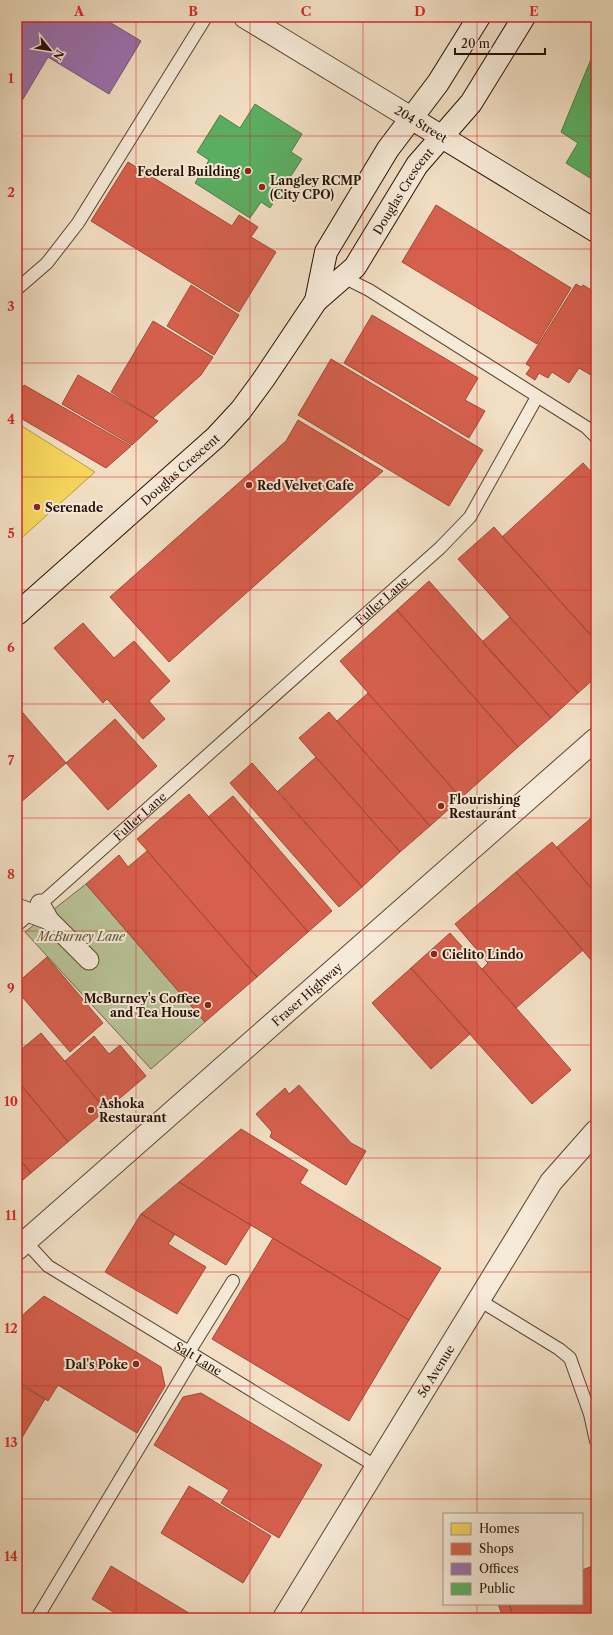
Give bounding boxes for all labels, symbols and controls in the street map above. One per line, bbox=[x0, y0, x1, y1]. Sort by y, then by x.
text: A bbox=[73, 3, 85, 19]
text: B bbox=[188, 3, 198, 19]
text: C bbox=[301, 3, 311, 19]
text: D bbox=[414, 3, 426, 19]
text: E bbox=[529, 3, 539, 19]
north arrow bbox=[30, 30, 70, 70]
scale bar bbox=[455, 30, 545, 56]
text: 20 m bbox=[461, 36, 490, 51]
text: N bbox=[50, 47, 67, 63]
text: 1 bbox=[8, 70, 14, 86]
street label: 204 Street bbox=[392, 102, 451, 146]
street label: Douglas Crescent bbox=[369, 144, 437, 237]
place label: Federal Building bbox=[137, 164, 241, 179]
marker: Federal Building bbox=[243, 166, 253, 176]
place label: Langley RCMP (City CPO) bbox=[270, 173, 361, 202]
marker: Langley RCMP (City CPO) bbox=[257, 182, 267, 192]
text: 2 bbox=[7, 184, 15, 200]
text: 3 bbox=[7, 298, 15, 314]
text: 4 bbox=[7, 411, 15, 427]
street label: Douglas Crescent bbox=[137, 430, 223, 508]
place label: Red Velvet Cafe bbox=[257, 478, 354, 493]
marker: Red Velvet Cafe bbox=[244, 480, 254, 490]
place label: Serenade bbox=[45, 500, 103, 515]
marker: Serenade bbox=[32, 502, 42, 512]
text: 5 bbox=[7, 525, 15, 541]
street label: Fuller Lane bbox=[352, 573, 411, 628]
text: 6 bbox=[7, 639, 15, 655]
text: 7 bbox=[8, 752, 15, 768]
street label: Fuller Lane bbox=[110, 788, 169, 843]
place label: Flourishing Restaurant bbox=[449, 792, 521, 821]
marker: Flourishing Restaurant bbox=[436, 801, 446, 811]
text: 8 bbox=[7, 866, 15, 882]
park label: McBurney Lane bbox=[35, 929, 126, 944]
place label: Cielito Lindo bbox=[442, 947, 524, 962]
marker: Cielito Lindo bbox=[429, 949, 439, 959]
street label: Fraser Highway bbox=[268, 959, 345, 1029]
text: 9 bbox=[7, 980, 15, 996]
place label: McBurney's Coffee and Tea House bbox=[84, 991, 200, 1020]
marker: McBurney's Coffee and Tea House bbox=[203, 1000, 213, 1010]
text: 10 bbox=[4, 1093, 18, 1109]
place label: Ashoka Restaurant bbox=[98, 1096, 166, 1125]
marker: Ashoka Restaurant bbox=[86, 1105, 96, 1115]
text: 11 bbox=[5, 1207, 17, 1223]
text: 12 bbox=[4, 1320, 18, 1336]
street label: Salt Lane bbox=[172, 1338, 225, 1378]
street label: 56 Avenue bbox=[414, 1341, 457, 1400]
place label: Dal's Poke bbox=[65, 1357, 128, 1372]
marker: Dal's Poke bbox=[131, 1359, 141, 1369]
text: 13 bbox=[4, 1434, 18, 1450]
legend bbox=[443, 1513, 583, 1605]
text: Homes bbox=[479, 1521, 519, 1536]
text: Shops bbox=[479, 1541, 514, 1556]
text: 14 bbox=[4, 1548, 18, 1564]
text: Offices bbox=[479, 1561, 519, 1576]
text: Public bbox=[479, 1581, 515, 1596]

